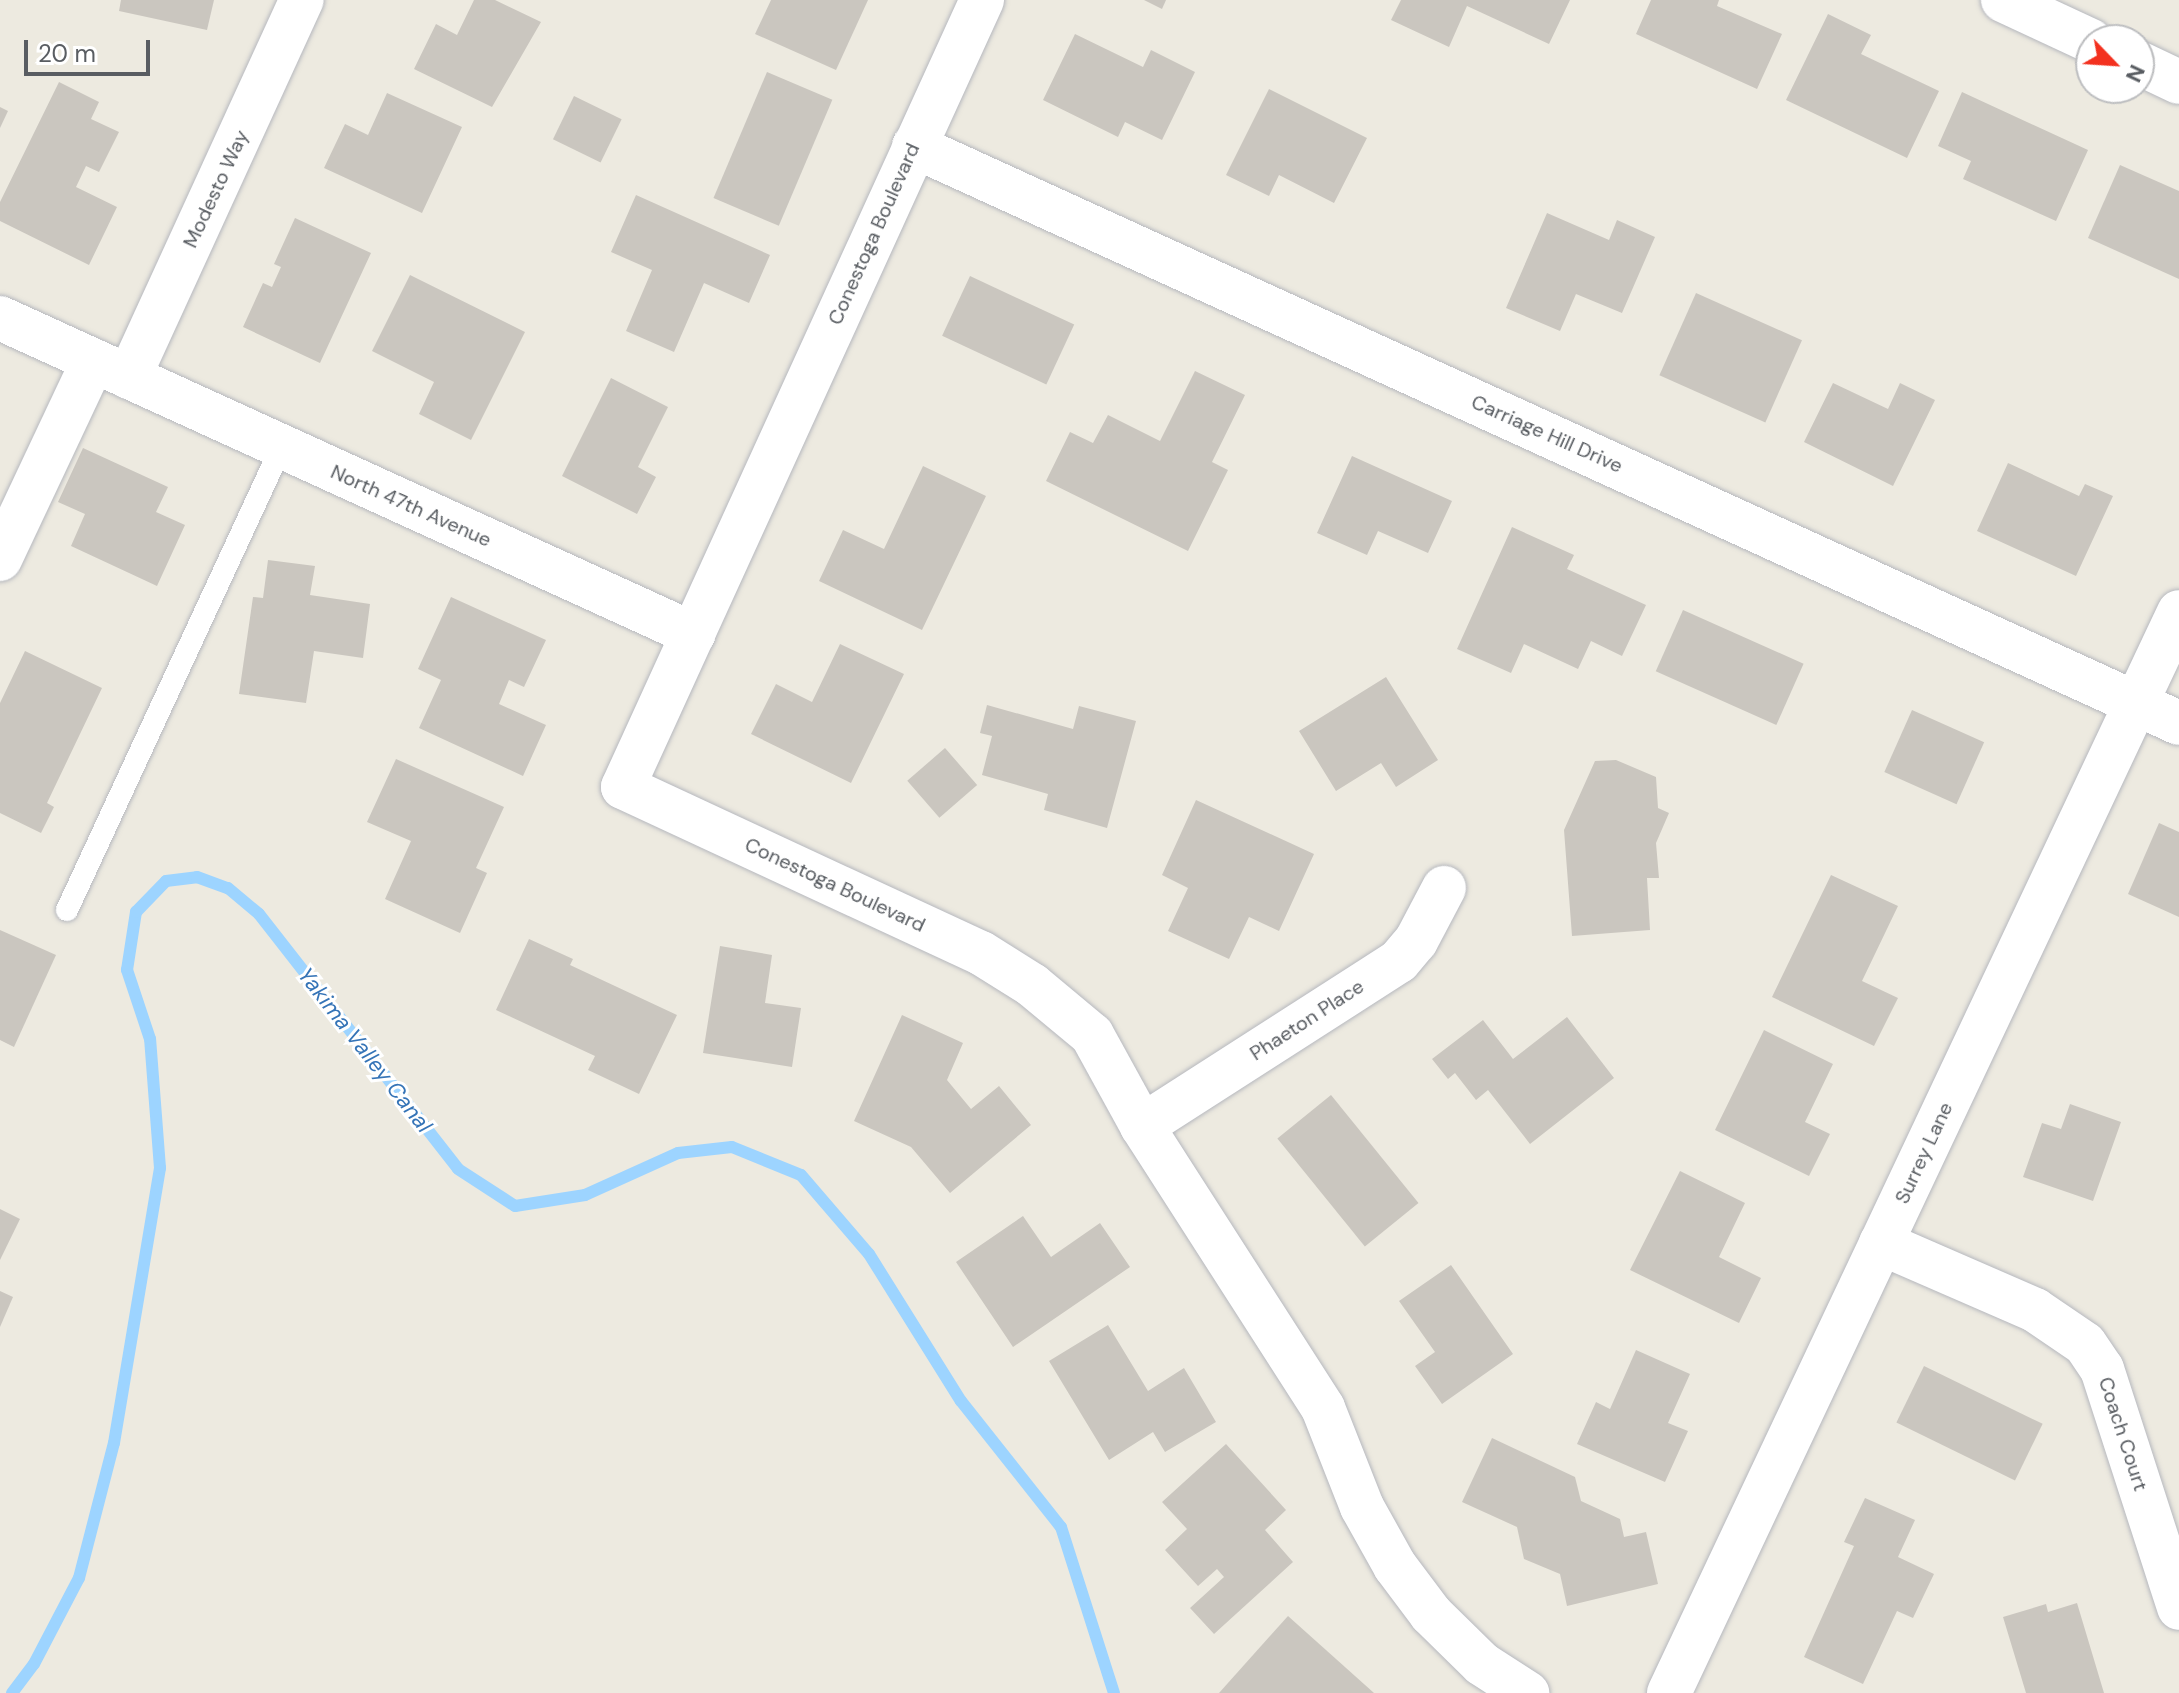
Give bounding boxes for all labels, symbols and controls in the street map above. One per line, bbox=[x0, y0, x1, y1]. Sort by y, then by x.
scale bar bbox=[28, 24, 154, 74]
north arrow bbox=[2075, 24, 2155, 104]
text: 20 m bbox=[38, 38, 96, 69]
text: N bbox=[2119, 60, 2152, 87]
street label: Modesto Way bbox=[178, 126, 254, 252]
street label: Conestoga Boulevard bbox=[823, 139, 925, 329]
street label: Carriage Hill Drive bbox=[1468, 390, 1626, 478]
street label: North 47th Avenue bbox=[327, 460, 495, 552]
street label: Conestoga Boulevard bbox=[741, 833, 929, 937]
water label: Yakima Valley Canal bbox=[292, 962, 438, 1138]
street label: Phaeton Place bbox=[1246, 974, 1368, 1066]
street label: Surrey Lane bbox=[1890, 1098, 1958, 1208]
street label: Coach Court bbox=[2093, 1374, 2153, 1494]

